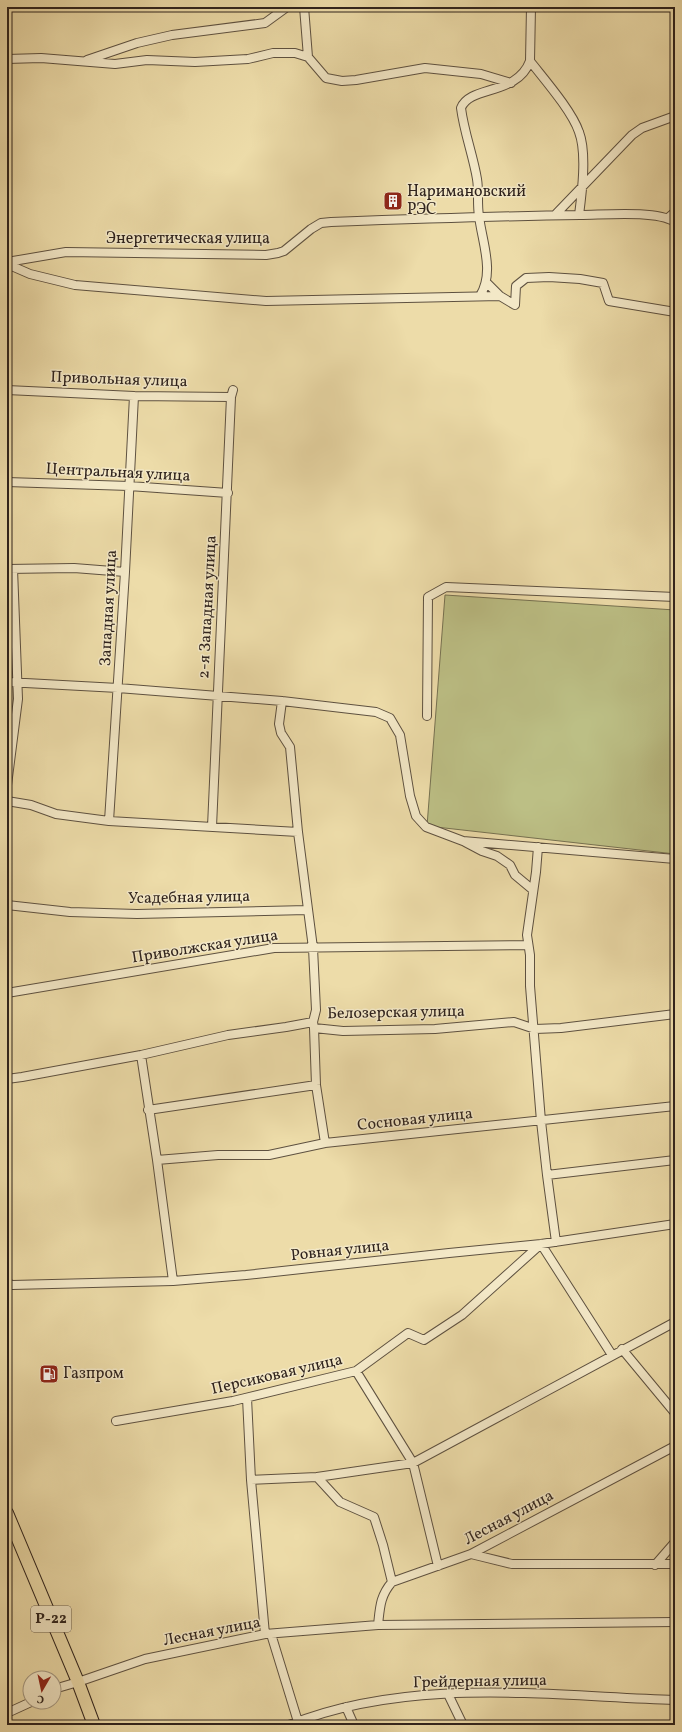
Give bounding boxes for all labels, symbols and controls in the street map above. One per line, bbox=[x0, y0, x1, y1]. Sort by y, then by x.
place label: Наримановский РЭС bbox=[407, 181, 526, 221]
building icon: Наримановский РЭС bbox=[382, 190, 404, 212]
street label: Энергетическая улица bbox=[106, 228, 270, 250]
street label: Привольная улица bbox=[50, 367, 188, 393]
street label: Центральная улица bbox=[45, 458, 191, 488]
street label: 2-я Западная улица bbox=[193, 535, 223, 679]
street label: Западная улица bbox=[95, 549, 123, 667]
street label: Усадебная улица bbox=[128, 886, 250, 910]
street label: Приволжская улица bbox=[130, 925, 280, 969]
street label: Белозерская улица bbox=[327, 1001, 465, 1025]
street label: Сосновая улица bbox=[356, 1103, 474, 1137]
street label: Ровная улица bbox=[290, 1235, 390, 1267]
street label: Персиковая улица bbox=[209, 1349, 345, 1401]
fuel station icon: Газпром bbox=[38, 1363, 60, 1385]
place label: Газпром bbox=[63, 1363, 124, 1385]
street label: Лесная улица bbox=[460, 1485, 558, 1551]
road number: Р-22 bbox=[31, 1606, 71, 1632]
street label: Лесная улица bbox=[161, 1612, 263, 1652]
north arrow bbox=[22, 1670, 62, 1710]
street label: Грейдерная улица bbox=[413, 1670, 547, 1694]
text: С bbox=[36, 1690, 45, 1706]

